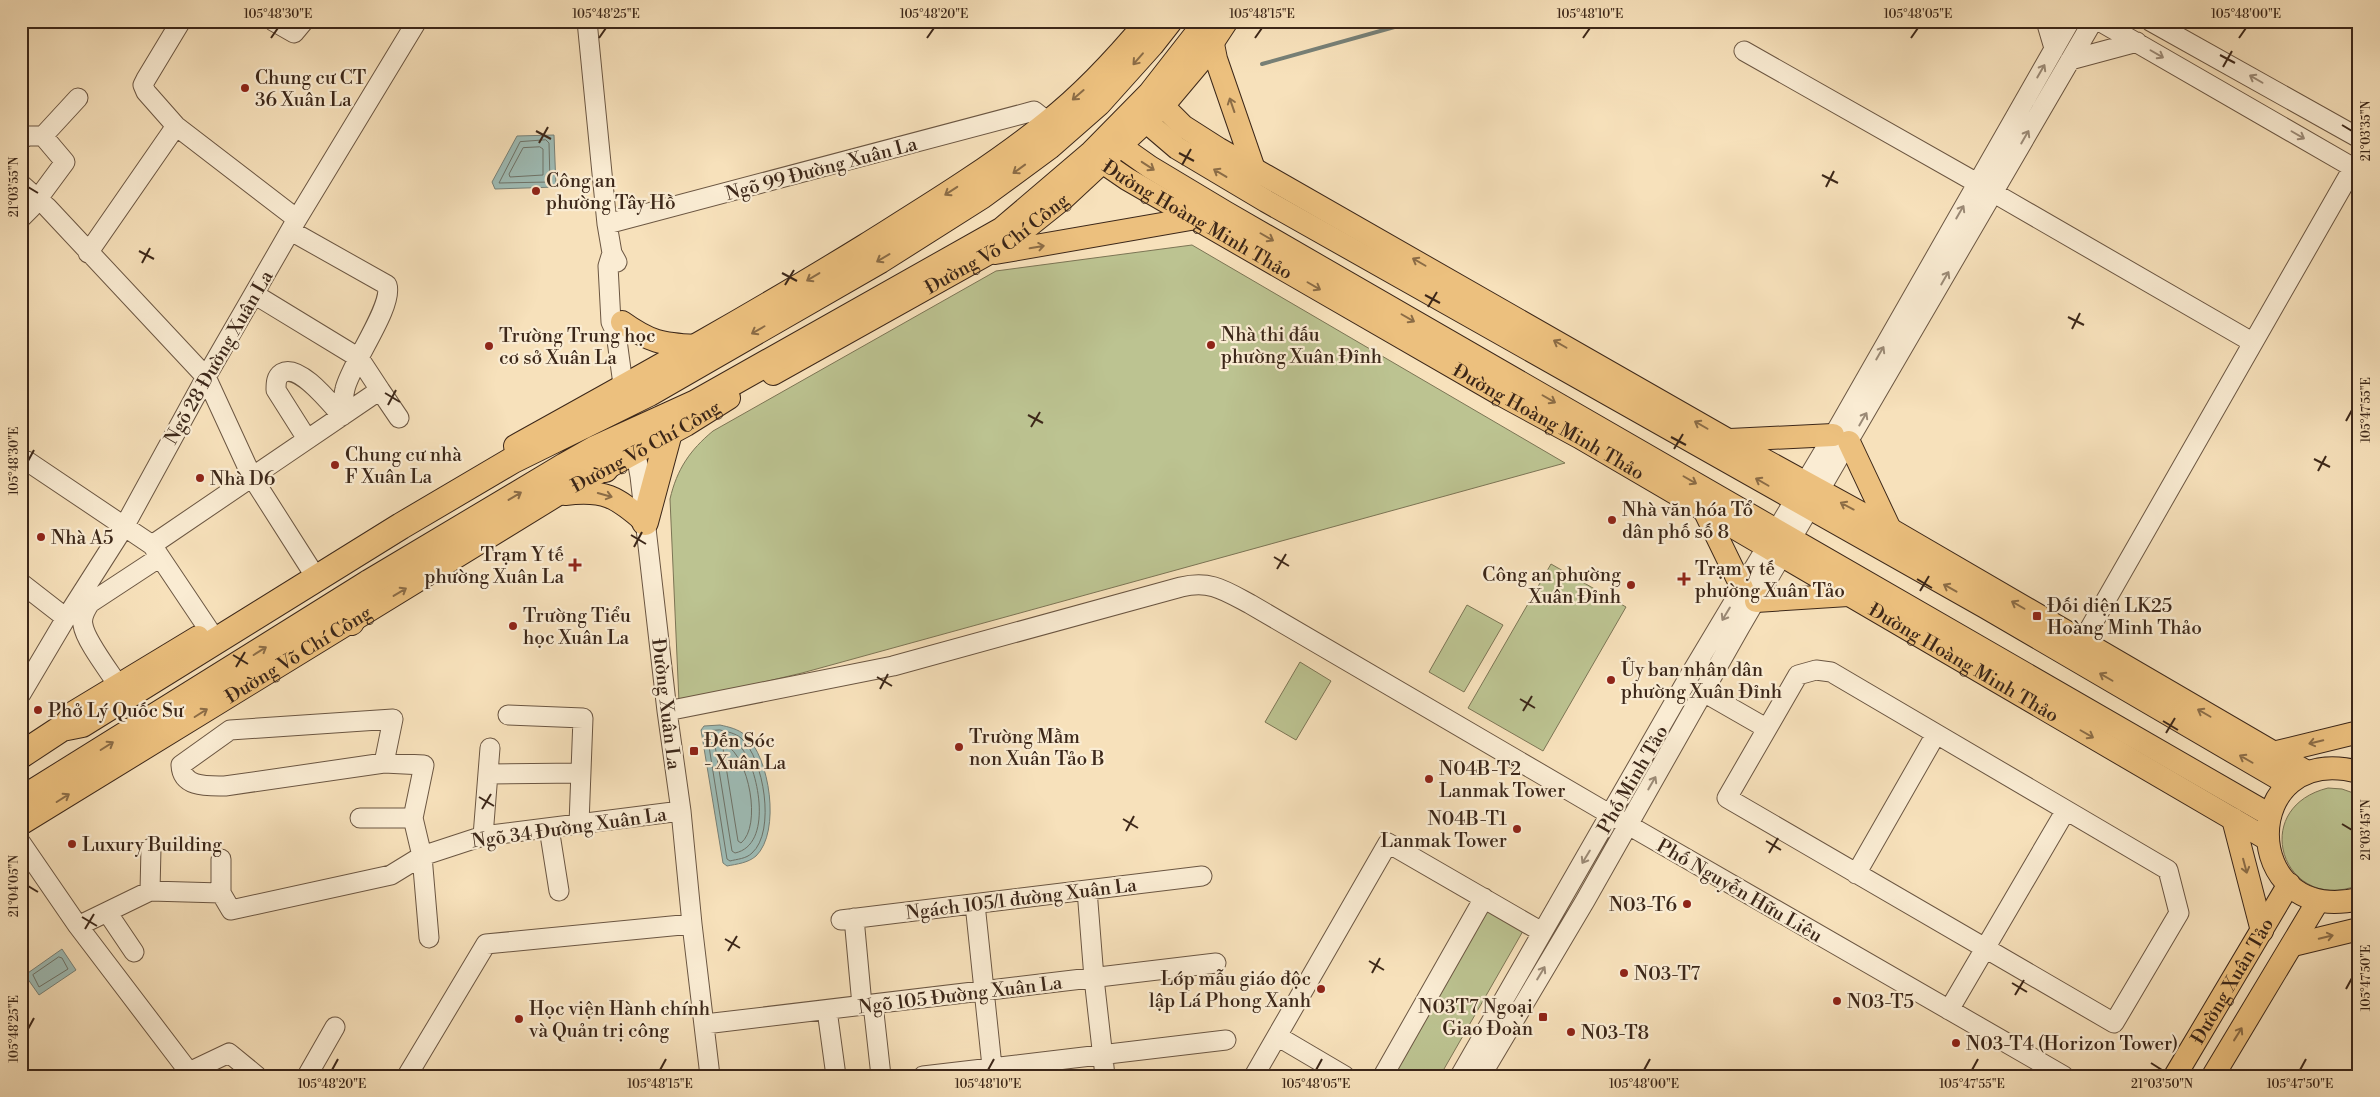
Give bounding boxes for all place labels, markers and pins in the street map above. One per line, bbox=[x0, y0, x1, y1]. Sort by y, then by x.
place label: Chung cư CT 36 Xuân La bbox=[255, 66, 366, 112]
marker: Chung cư CT 36 Xuân La bbox=[239, 82, 251, 94]
place label: Công an phường Tây Hồ bbox=[546, 169, 676, 215]
marker: Công an phường Tây Hồ bbox=[530, 185, 542, 197]
place label: Nhà thi đấu phường Xuân Đỉnh bbox=[1221, 323, 1382, 369]
place label: Trường Trung học cơ sở Xuân La bbox=[499, 324, 656, 370]
marker: Nhà thi đấu phường Xuân Đỉnh bbox=[1205, 339, 1217, 351]
marker: Trường Trung học cơ sở Xuân La bbox=[483, 340, 495, 352]
place label: Chung cư nhà F Xuân La bbox=[345, 443, 462, 489]
marker: Chung cư nhà F Xuân La bbox=[329, 459, 341, 471]
place label: Nhà D6 bbox=[210, 467, 275, 491]
marker: Nhà D6 bbox=[194, 472, 206, 484]
place label: Nhà văn hóa Tổ dân phố số 8 bbox=[1622, 498, 1753, 544]
marker: Nhà văn hóa Tổ dân phố số 8 bbox=[1606, 514, 1618, 526]
place label: Nhà A5 bbox=[51, 526, 114, 550]
marker: Nhà A5 bbox=[35, 531, 47, 543]
place label: Trạm Y tế phường Xuân La bbox=[424, 543, 564, 589]
place label: Trạm y tế phường Xuân Tảo bbox=[1695, 557, 1845, 603]
marker: Trạm Y tế phường Xuân La bbox=[568, 558, 582, 572]
place label: Công an phường Xuân Đỉnh bbox=[1482, 563, 1621, 609]
marker: Trạm y tế phường Xuân Tảo bbox=[1677, 572, 1691, 586]
marker: Công an phường Xuân Đỉnh bbox=[1625, 579, 1637, 591]
place label: Đối diện LK25 Hoàng Minh Thảo bbox=[2047, 594, 2202, 640]
place label: Trường Tiểu học Xuân La bbox=[523, 604, 631, 650]
marker: Đối diện LK25 Hoàng Minh Thảo bbox=[2031, 610, 2043, 622]
marker: Trường Tiểu học Xuân La bbox=[507, 620, 519, 632]
place label: Ủy ban nhân dân phường Xuân Đỉnh bbox=[1621, 657, 1782, 704]
marker: Ủy ban nhân dân phường Xuân Đỉnh bbox=[1605, 674, 1617, 686]
place label: Phở Lý Quốc Sư bbox=[48, 699, 185, 723]
marker: Phở Lý Quốc Sư bbox=[32, 704, 44, 716]
place label: Trường Mầm non Xuân Tảo B bbox=[969, 725, 1105, 771]
place label: Đến Sóc - Xuân La bbox=[704, 729, 786, 775]
marker: Trường Mầm non Xuân Tảo B bbox=[953, 741, 965, 753]
marker: Đến Sóc - Xuân La bbox=[688, 745, 700, 757]
place label: N04B-T2 Lanmak Tower bbox=[1439, 757, 1565, 803]
marker: N04B-T2 Lanmak Tower bbox=[1423, 773, 1435, 785]
place label: N04B-T1 Lanmak Tower bbox=[1381, 807, 1507, 853]
marker: N04B-T1 Lanmak Tower bbox=[1511, 823, 1523, 835]
place label: Luxury Building bbox=[82, 833, 222, 857]
marker: Luxury Building bbox=[66, 838, 78, 850]
place label: N03-T6 bbox=[1609, 893, 1677, 917]
marker: N03-T6 bbox=[1681, 898, 1693, 910]
place label: N03-T7 bbox=[1634, 962, 1701, 986]
place label: Lớp mẫu giáo độc lập Lá Phong Xanh bbox=[1149, 967, 1311, 1013]
marker: N03-T7 bbox=[1618, 967, 1630, 979]
marker: Lớp mẫu giáo độc lập Lá Phong Xanh bbox=[1315, 983, 1327, 995]
place label: N03-T5 bbox=[1847, 990, 1914, 1014]
place label: N03T7 Ngoại Giao Đoàn bbox=[1418, 995, 1533, 1041]
marker: N03-T5 bbox=[1831, 995, 1843, 1007]
place label: Học viện Hành chính và Quản trị công bbox=[528, 997, 710, 1043]
marker: N03T7 Ngoại Giao Đoàn bbox=[1537, 1011, 1549, 1023]
marker: Học viện Hành chính và Quản trị công bbox=[513, 1013, 525, 1025]
place label: N03-T8 bbox=[1581, 1021, 1649, 1045]
marker: N03-T8 bbox=[1565, 1026, 1577, 1038]
place label: N03-T4 (Horizon Tower) bbox=[1966, 1032, 2178, 1056]
marker: N03-T4 (Horizon Tower) bbox=[1950, 1037, 1962, 1049]

